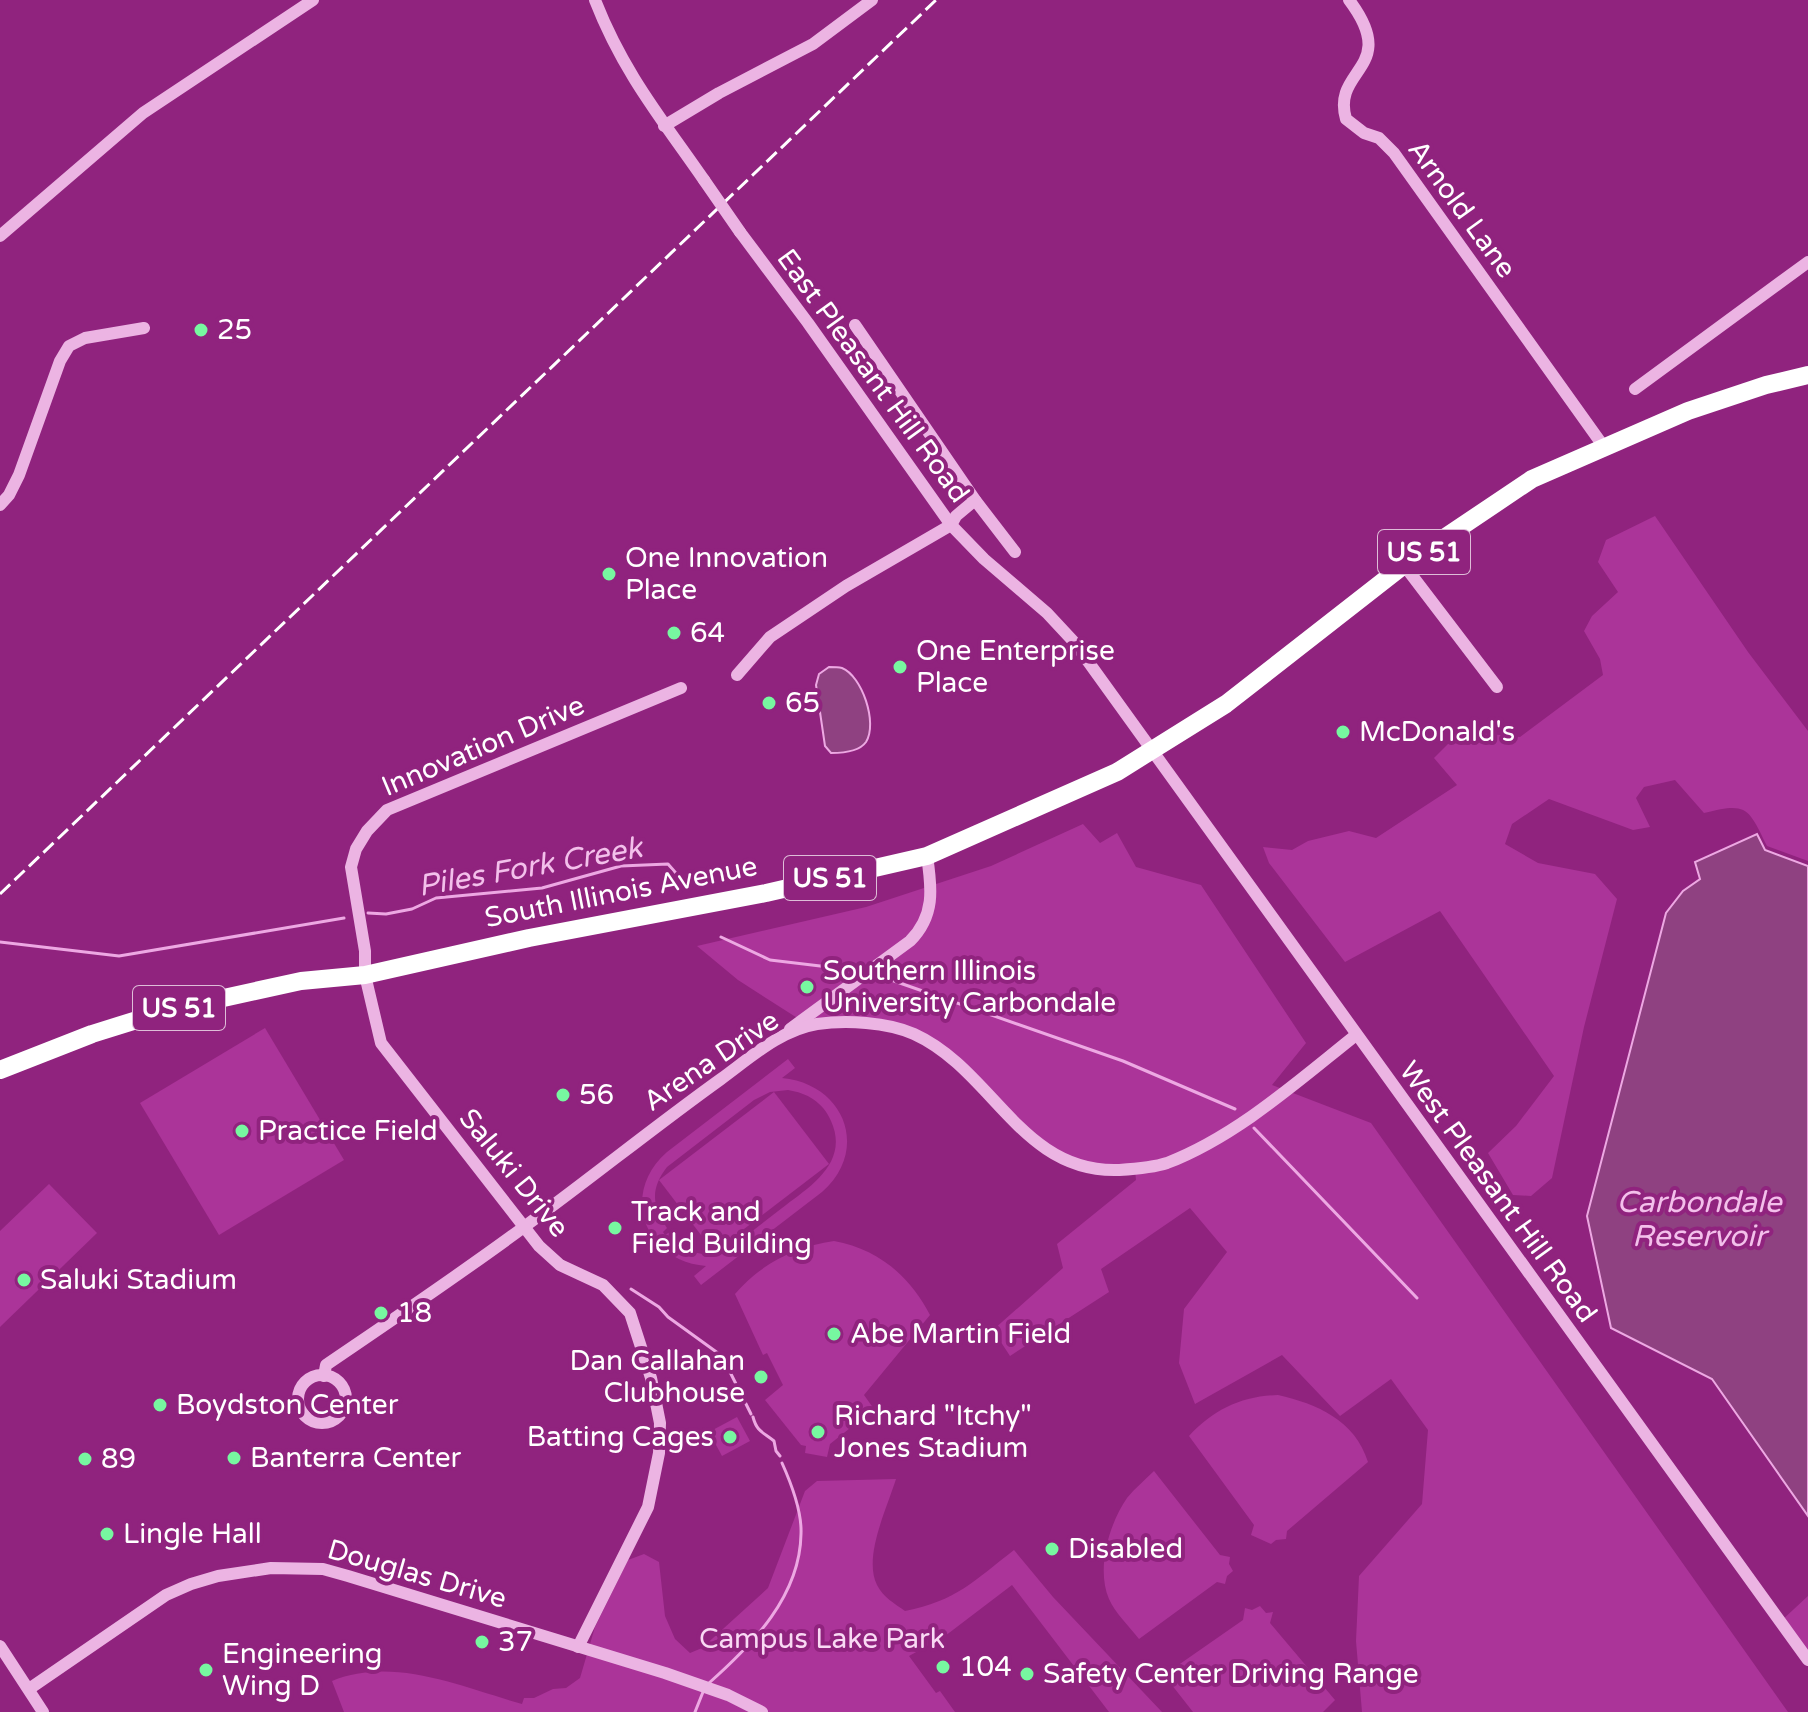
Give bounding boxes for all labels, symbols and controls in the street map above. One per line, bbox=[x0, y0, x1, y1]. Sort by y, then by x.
street label: Arnold Lane bbox=[1401, 133, 1523, 285]
street label: East Pleasant Hill Road bbox=[770, 243, 976, 509]
place label: 25 bbox=[217, 313, 252, 347]
marker: 25 bbox=[192, 321, 210, 339]
road number: US 51 bbox=[1378, 530, 1470, 574]
place label: One Innovation Place bbox=[625, 541, 828, 607]
marker: One Innovation Place bbox=[600, 565, 618, 583]
place label: 64 bbox=[690, 616, 725, 650]
marker: 64 bbox=[665, 624, 683, 642]
place label: One Enterprise Place bbox=[916, 634, 1115, 700]
marker: One Enterprise Place bbox=[891, 658, 909, 676]
place label: 65 bbox=[785, 686, 820, 720]
street label: Innovation Drive bbox=[377, 688, 589, 804]
marker: 65 bbox=[760, 694, 778, 712]
place label: McDonald's bbox=[1359, 715, 1515, 749]
marker: McDonald's bbox=[1334, 723, 1352, 741]
water label: Piles Fork Creek bbox=[415, 829, 648, 905]
street label: South Illinois Avenue bbox=[482, 849, 760, 935]
road number: US 51 bbox=[784, 856, 876, 900]
place label: Southern Illinois University Carbondale bbox=[823, 954, 1116, 1020]
marker: Southern Illinois University Carbondale bbox=[798, 978, 816, 996]
road number: US 51 bbox=[133, 986, 225, 1030]
street label: Arena Drive bbox=[637, 1003, 785, 1119]
street label: West Pleasant Hill Road bbox=[1392, 1055, 1604, 1329]
place label: 56 bbox=[579, 1078, 614, 1112]
marker: 56 bbox=[554, 1086, 572, 1104]
street label: Saluki Drive bbox=[452, 1102, 576, 1244]
place label: Practice Field bbox=[258, 1114, 438, 1148]
marker: Practice Field bbox=[233, 1122, 251, 1140]
water label: Carbondale Reservoir bbox=[1617, 1184, 1783, 1255]
place label: Track and Field Building bbox=[631, 1195, 812, 1261]
marker: Track and Field Building bbox=[606, 1219, 624, 1237]
place label: Saluki Stadium bbox=[40, 1263, 237, 1297]
marker: Saluki Stadium bbox=[15, 1271, 33, 1289]
place label: 18 bbox=[397, 1296, 432, 1330]
marker: 18 bbox=[372, 1304, 390, 1322]
place label: Abe Martin Field bbox=[850, 1317, 1071, 1351]
marker: Abe Martin Field bbox=[825, 1325, 843, 1343]
place label: Dan Callahan Clubhouse bbox=[569, 1344, 745, 1410]
marker: Dan Callahan Clubhouse bbox=[752, 1368, 770, 1386]
place label: Boydston Center bbox=[176, 1388, 399, 1422]
marker: Boydston Center bbox=[151, 1396, 169, 1414]
place label: Richard "Itchy" Jones Stadium bbox=[834, 1399, 1032, 1465]
place label: Batting Cages bbox=[527, 1420, 714, 1454]
marker: Richard "Itchy" Jones Stadium bbox=[809, 1423, 827, 1441]
marker: Batting Cages bbox=[721, 1428, 739, 1446]
place label: Banterra Center bbox=[250, 1441, 462, 1475]
place label: 89 bbox=[101, 1442, 136, 1476]
marker: Banterra Center bbox=[225, 1449, 243, 1467]
marker: 89 bbox=[76, 1450, 94, 1468]
place label: Lingle Hall bbox=[123, 1517, 262, 1551]
marker: Lingle Hall bbox=[98, 1525, 116, 1543]
street label: Douglas Drive bbox=[324, 1532, 510, 1616]
place label: Disabled bbox=[1068, 1532, 1183, 1566]
marker: Disabled bbox=[1043, 1540, 1061, 1558]
park label: Campus Lake Park bbox=[699, 1622, 945, 1656]
place label: 37 bbox=[498, 1625, 533, 1659]
marker: 37 bbox=[473, 1633, 491, 1651]
place label: Engineering Wing D bbox=[222, 1637, 383, 1703]
place label: 104 bbox=[959, 1650, 1012, 1684]
place label: Safety Center Driving Range bbox=[1043, 1657, 1419, 1691]
marker: 104 bbox=[934, 1658, 952, 1676]
marker: Engineering Wing D bbox=[197, 1661, 215, 1679]
marker: Safety Center Driving Range bbox=[1018, 1665, 1036, 1683]

